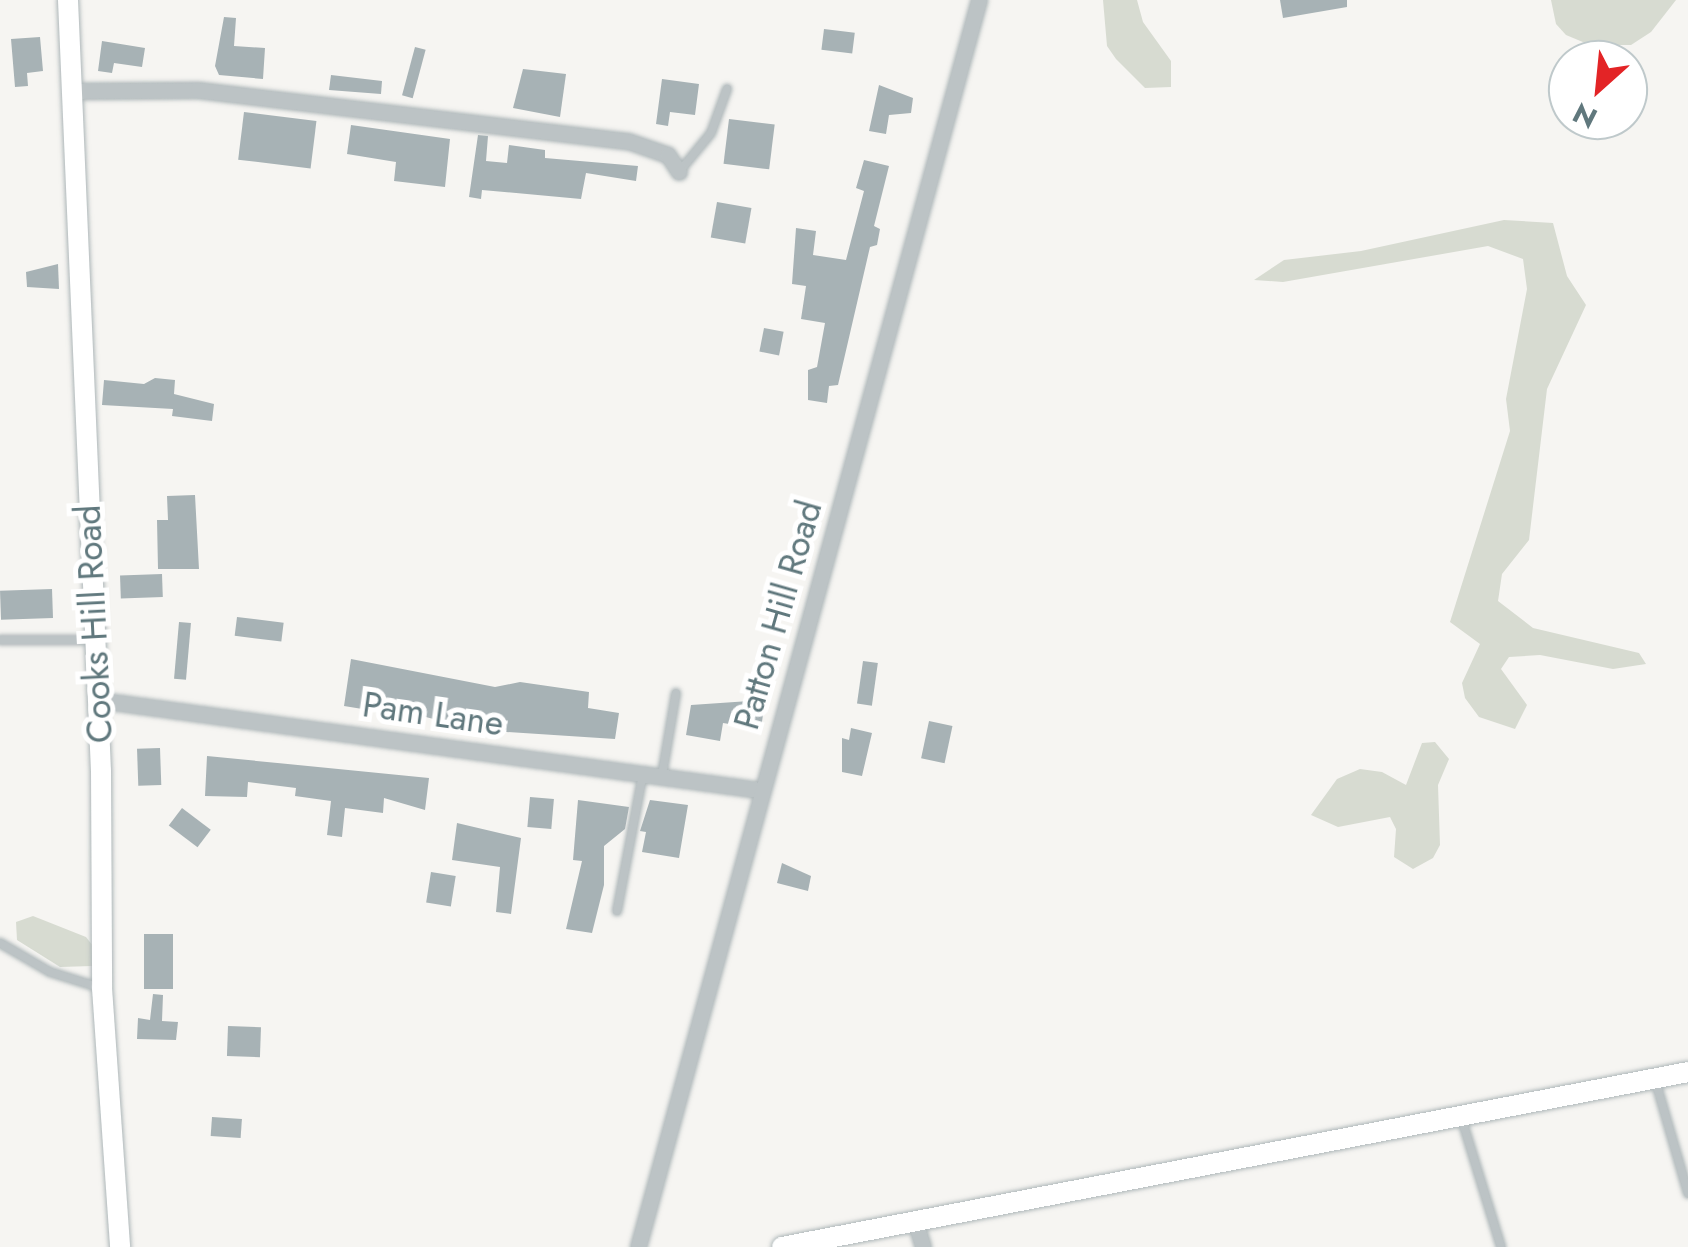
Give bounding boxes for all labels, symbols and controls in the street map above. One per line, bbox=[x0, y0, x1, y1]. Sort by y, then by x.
north arrow bbox=[1548, 40, 1648, 140]
text: N bbox=[1566, 92, 1604, 139]
street label: Patton Hill Road bbox=[725, 496, 831, 734]
street label: Cooks Hill Road bbox=[67, 504, 121, 744]
street label: Pam Lane bbox=[360, 683, 506, 745]

